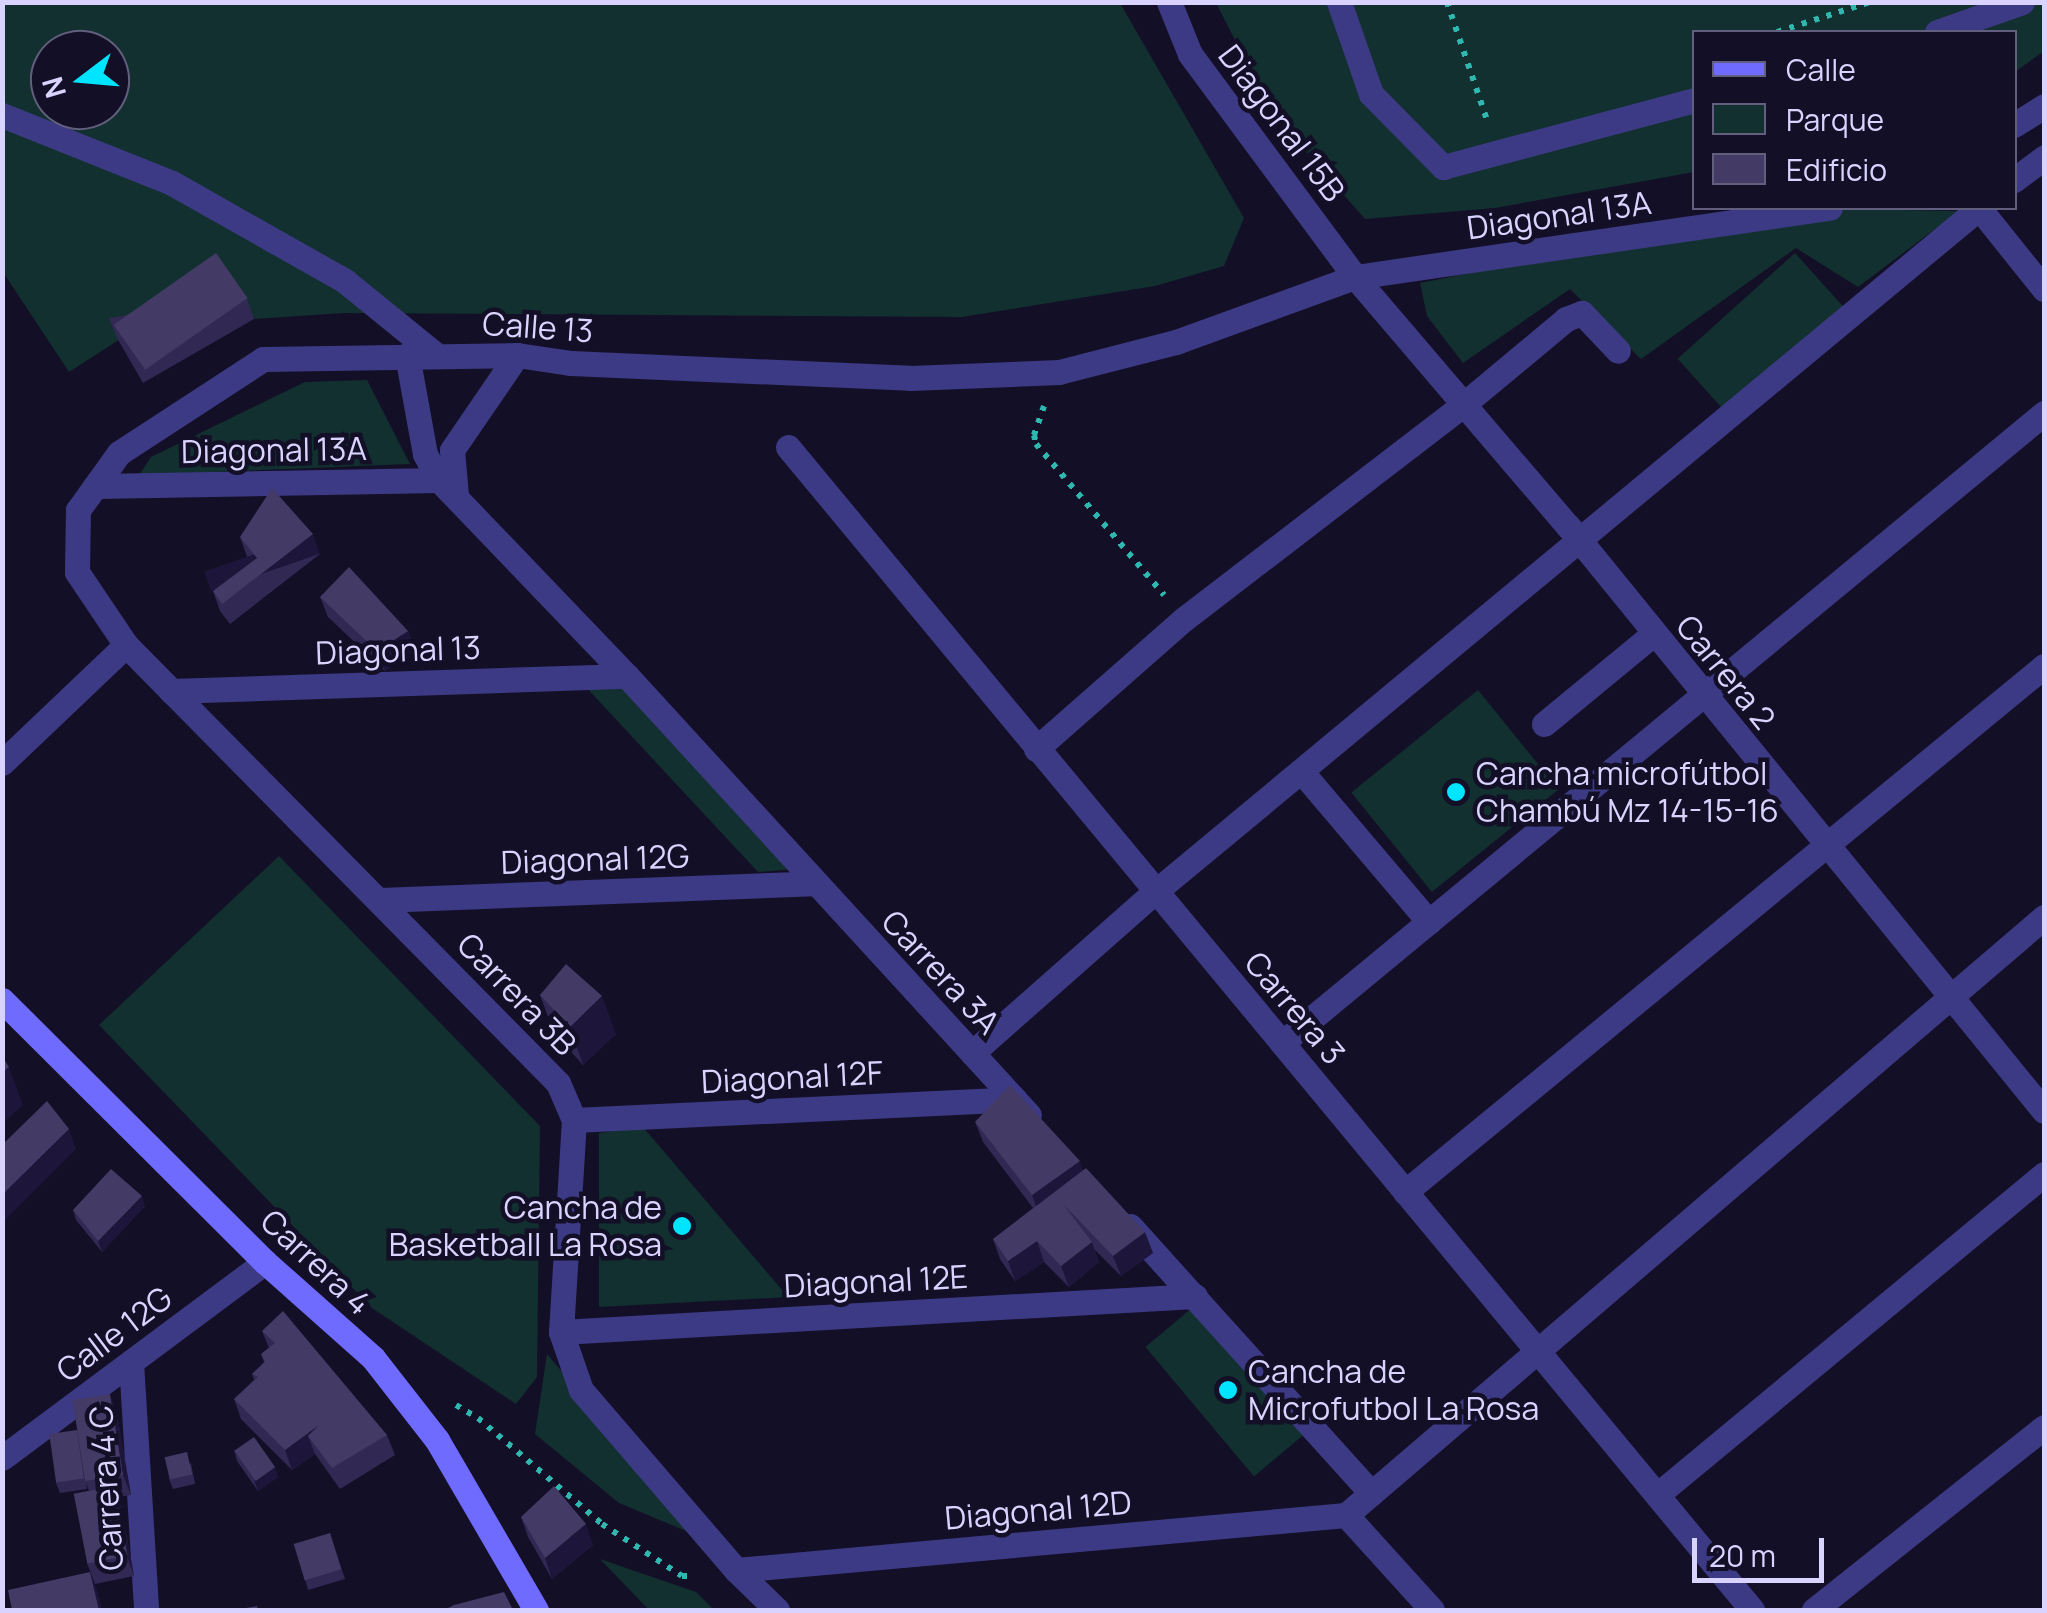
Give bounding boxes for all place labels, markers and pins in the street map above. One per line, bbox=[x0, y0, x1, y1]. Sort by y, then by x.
place label: Cancha microfútbol Chambú Mz 14-15-16 bbox=[1476, 755, 1779, 830]
marker: Cancha microfútbol Chambú Mz 14-15-16 bbox=[1445, 781, 1467, 803]
place label: Cancha de Basketball La Rosa bbox=[389, 1189, 662, 1264]
marker: Cancha de Basketball La Rosa bbox=[671, 1215, 693, 1237]
place label: Cancha de Microfutbol La Rosa bbox=[1248, 1353, 1539, 1428]
marker: Cancha de Microfutbol La Rosa bbox=[1217, 1379, 1239, 1401]

